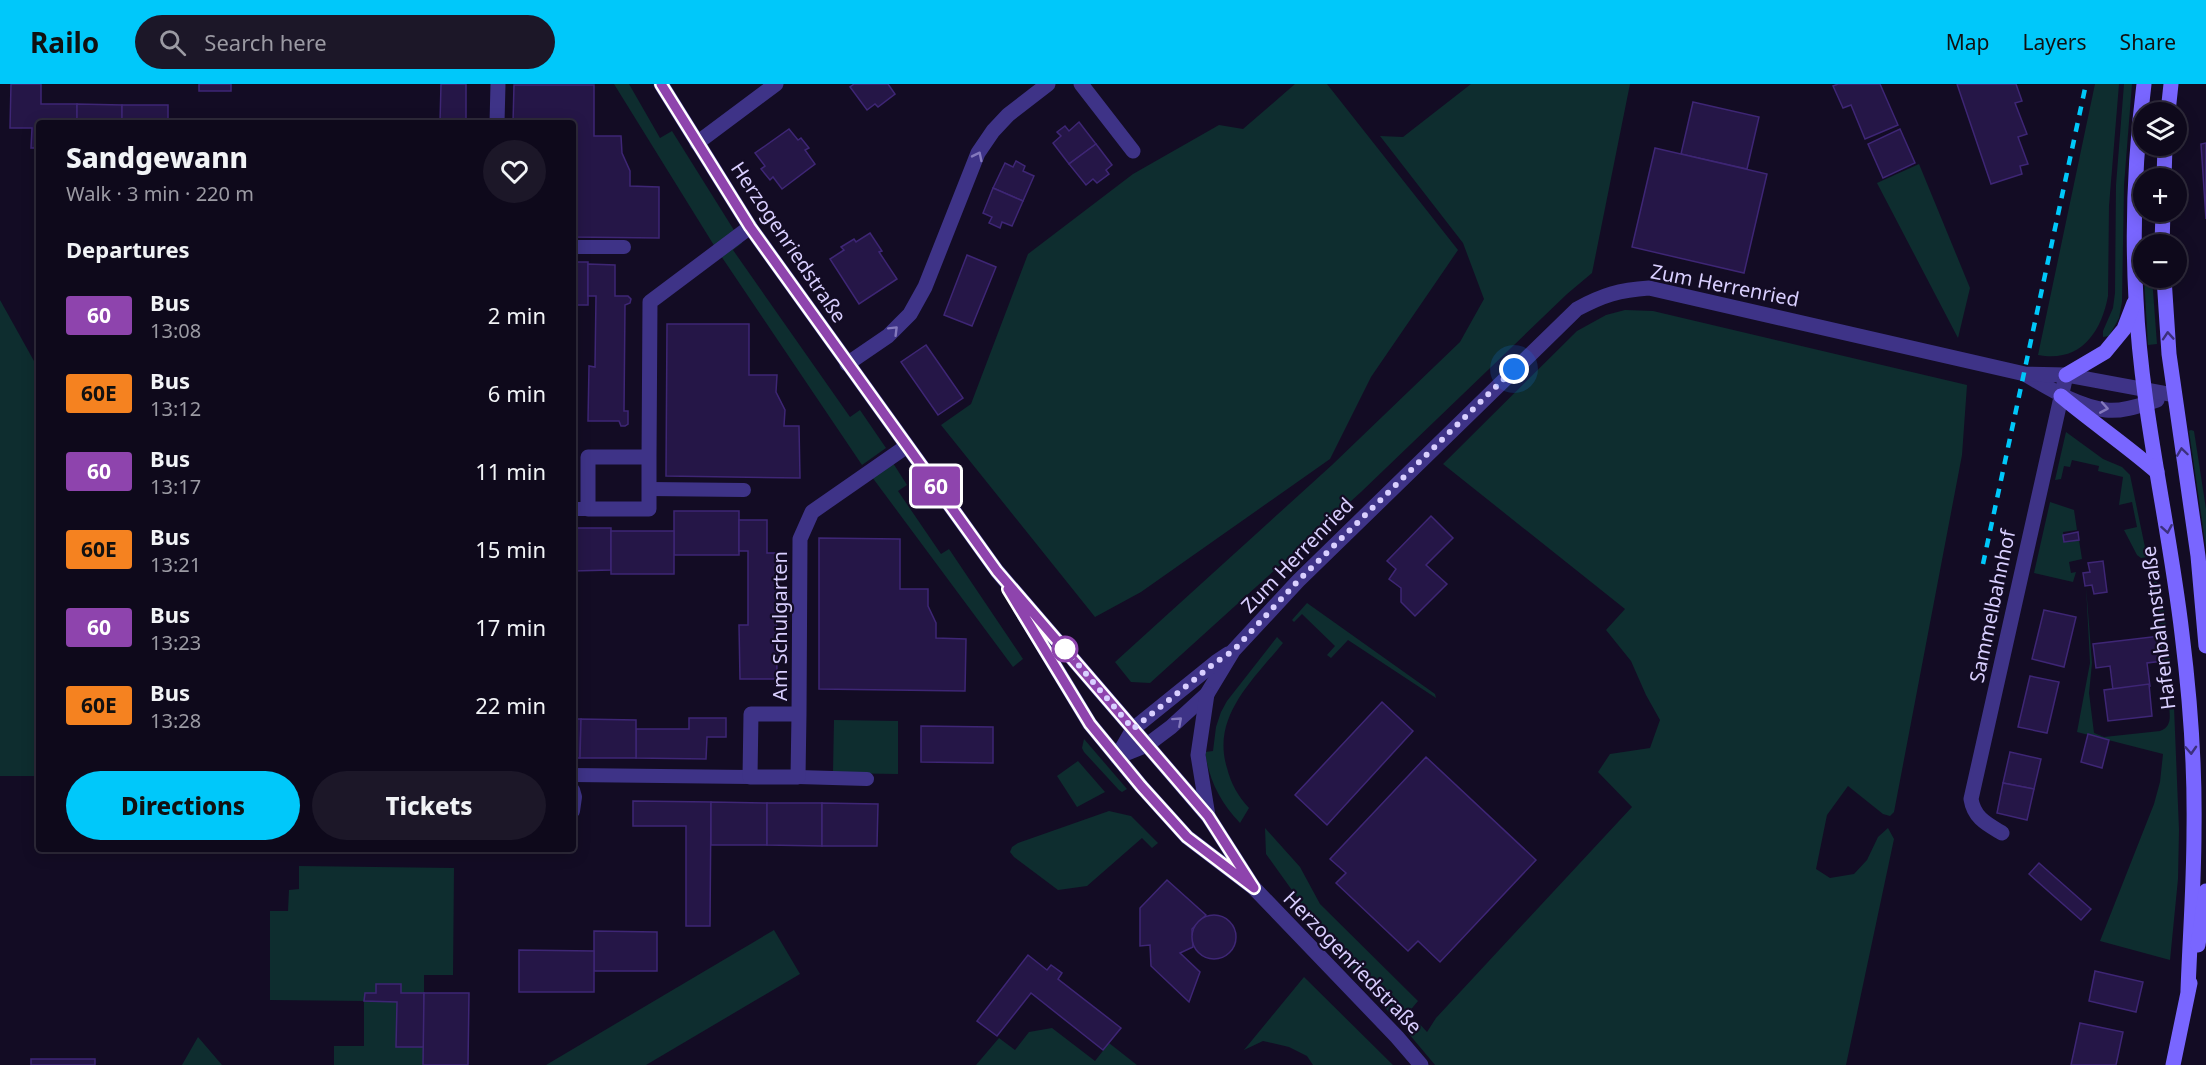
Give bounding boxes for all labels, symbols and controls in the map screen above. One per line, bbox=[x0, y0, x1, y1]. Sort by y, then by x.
search box bbox=[135, 15, 555, 69]
text: Railo bbox=[30, 23, 99, 61]
icon: search bbox=[156, 26, 189, 59]
text: Search here bbox=[204, 27, 327, 57]
text: Map bbox=[1946, 28, 1990, 56]
text: Layers bbox=[2023, 28, 2087, 56]
text: Share bbox=[2120, 28, 2176, 56]
map controls bbox=[2133, 102, 2187, 288]
button: layers bbox=[2133, 102, 2187, 156]
text: Sandgewann bbox=[66, 138, 248, 176]
button: heart bbox=[483, 140, 546, 203]
one-way arrow bbox=[971, 151, 983, 162]
street label: Herzogenriedstraße bbox=[725, 156, 853, 328]
button: + bbox=[2133, 168, 2187, 222]
text: Walk · 3 min · 220 m bbox=[66, 180, 254, 207]
text: Departures bbox=[66, 234, 190, 264]
button: − bbox=[2133, 234, 2187, 288]
street label: Zum Herrenried bbox=[1649, 257, 1801, 313]
text: Bus bbox=[150, 287, 190, 317]
text: 2 min bbox=[488, 300, 546, 330]
text: 60 bbox=[87, 301, 111, 329]
text: 13:08 bbox=[150, 317, 201, 344]
one-way arrow bbox=[887, 326, 898, 336]
one-way arrow bbox=[2161, 332, 2174, 341]
your location bbox=[1499, 354, 1529, 384]
text: Bus bbox=[150, 365, 190, 395]
text: 6 min bbox=[488, 378, 546, 408]
text: 60E bbox=[81, 379, 117, 407]
text: 13:12 bbox=[150, 395, 201, 422]
one-way arrow bbox=[2098, 401, 2108, 414]
text: Bus bbox=[150, 443, 190, 473]
one-way arrow bbox=[2177, 447, 2189, 456]
text: 11 min bbox=[475, 456, 546, 486]
text: 60 bbox=[87, 457, 111, 485]
line badge: 60 bbox=[909, 466, 963, 506]
text: 60 bbox=[924, 472, 948, 500]
text: 13:17 bbox=[150, 473, 201, 500]
street label: Zum Herrenried bbox=[1235, 491, 1359, 619]
text: Bus bbox=[150, 521, 190, 551]
one-way arrow bbox=[2160, 524, 2173, 534]
street label: Sammelbahnhof bbox=[1963, 526, 2022, 685]
text: 15 min bbox=[475, 534, 546, 564]
text: 60E bbox=[81, 535, 117, 563]
street label: Hafenbahnstraße bbox=[2135, 545, 2181, 711]
text: 13:21 bbox=[150, 551, 201, 578]
street label: Am Schulgarten bbox=[766, 551, 793, 701]
text: Bus bbox=[150, 599, 190, 629]
text: 17 min bbox=[475, 612, 546, 642]
text: 60 bbox=[87, 613, 111, 641]
text: 13:23 bbox=[150, 629, 201, 656]
unlabelled marker bbox=[1052, 636, 1078, 662]
text: Bus bbox=[150, 677, 190, 707]
text: 22 min bbox=[475, 690, 546, 720]
text: 60E bbox=[81, 691, 117, 719]
text: 13:28 bbox=[150, 707, 201, 734]
one-way arrow bbox=[1171, 717, 1182, 728]
one-way arrow bbox=[2185, 745, 2198, 754]
button: Directions bbox=[66, 771, 300, 840]
button: Tickets bbox=[312, 771, 546, 840]
street label: Herzogenriedstraße bbox=[1278, 885, 1428, 1039]

